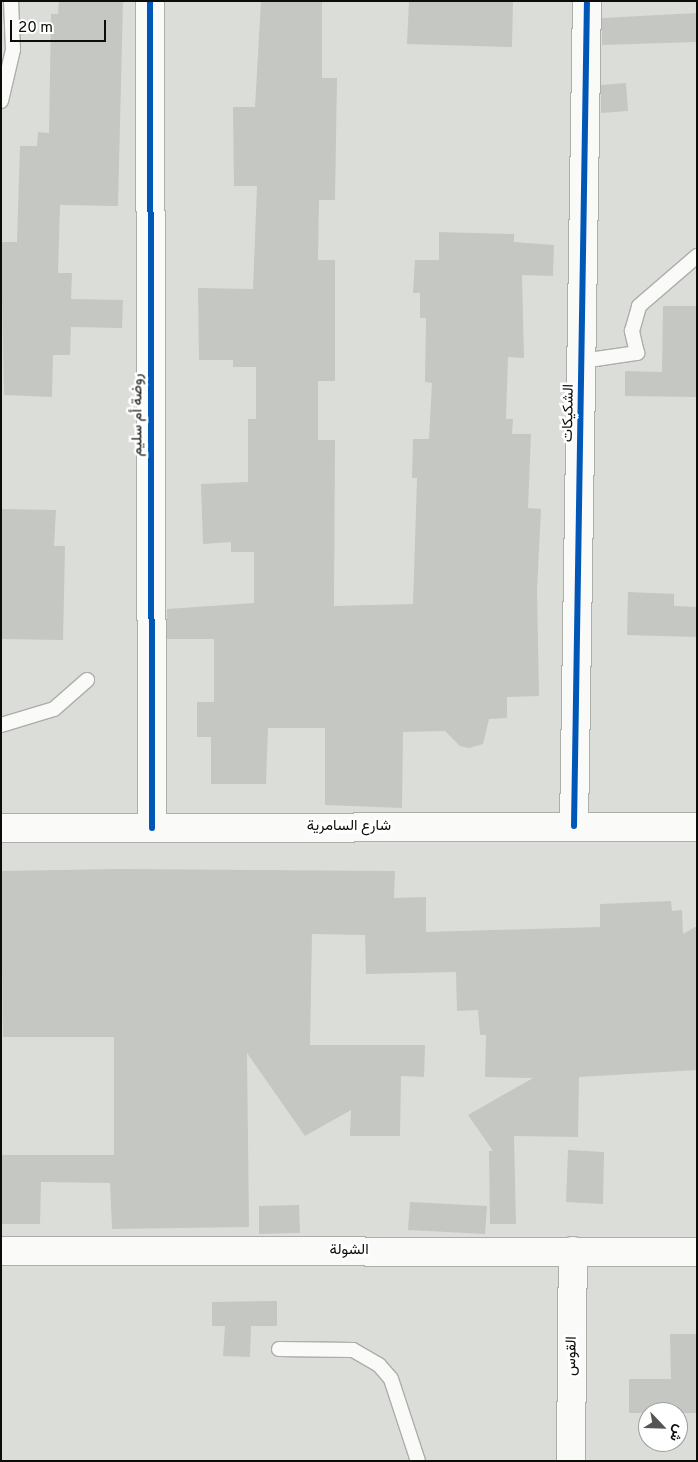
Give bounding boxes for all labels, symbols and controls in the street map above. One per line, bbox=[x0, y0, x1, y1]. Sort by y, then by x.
scale bar bbox=[12, 10, 109, 42]
text: 20 m bbox=[18, 19, 53, 38]
street label: روضة أم سليم bbox=[129, 374, 147, 456]
street label: الشكيكات bbox=[559, 384, 579, 442]
street label: شارع السامرية bbox=[307, 818, 391, 836]
street label: الشولة bbox=[329, 1242, 369, 1260]
street label: القوس bbox=[563, 1336, 581, 1376]
north arrow bbox=[638, 1402, 688, 1452]
text: ش bbox=[665, 1422, 687, 1444]

